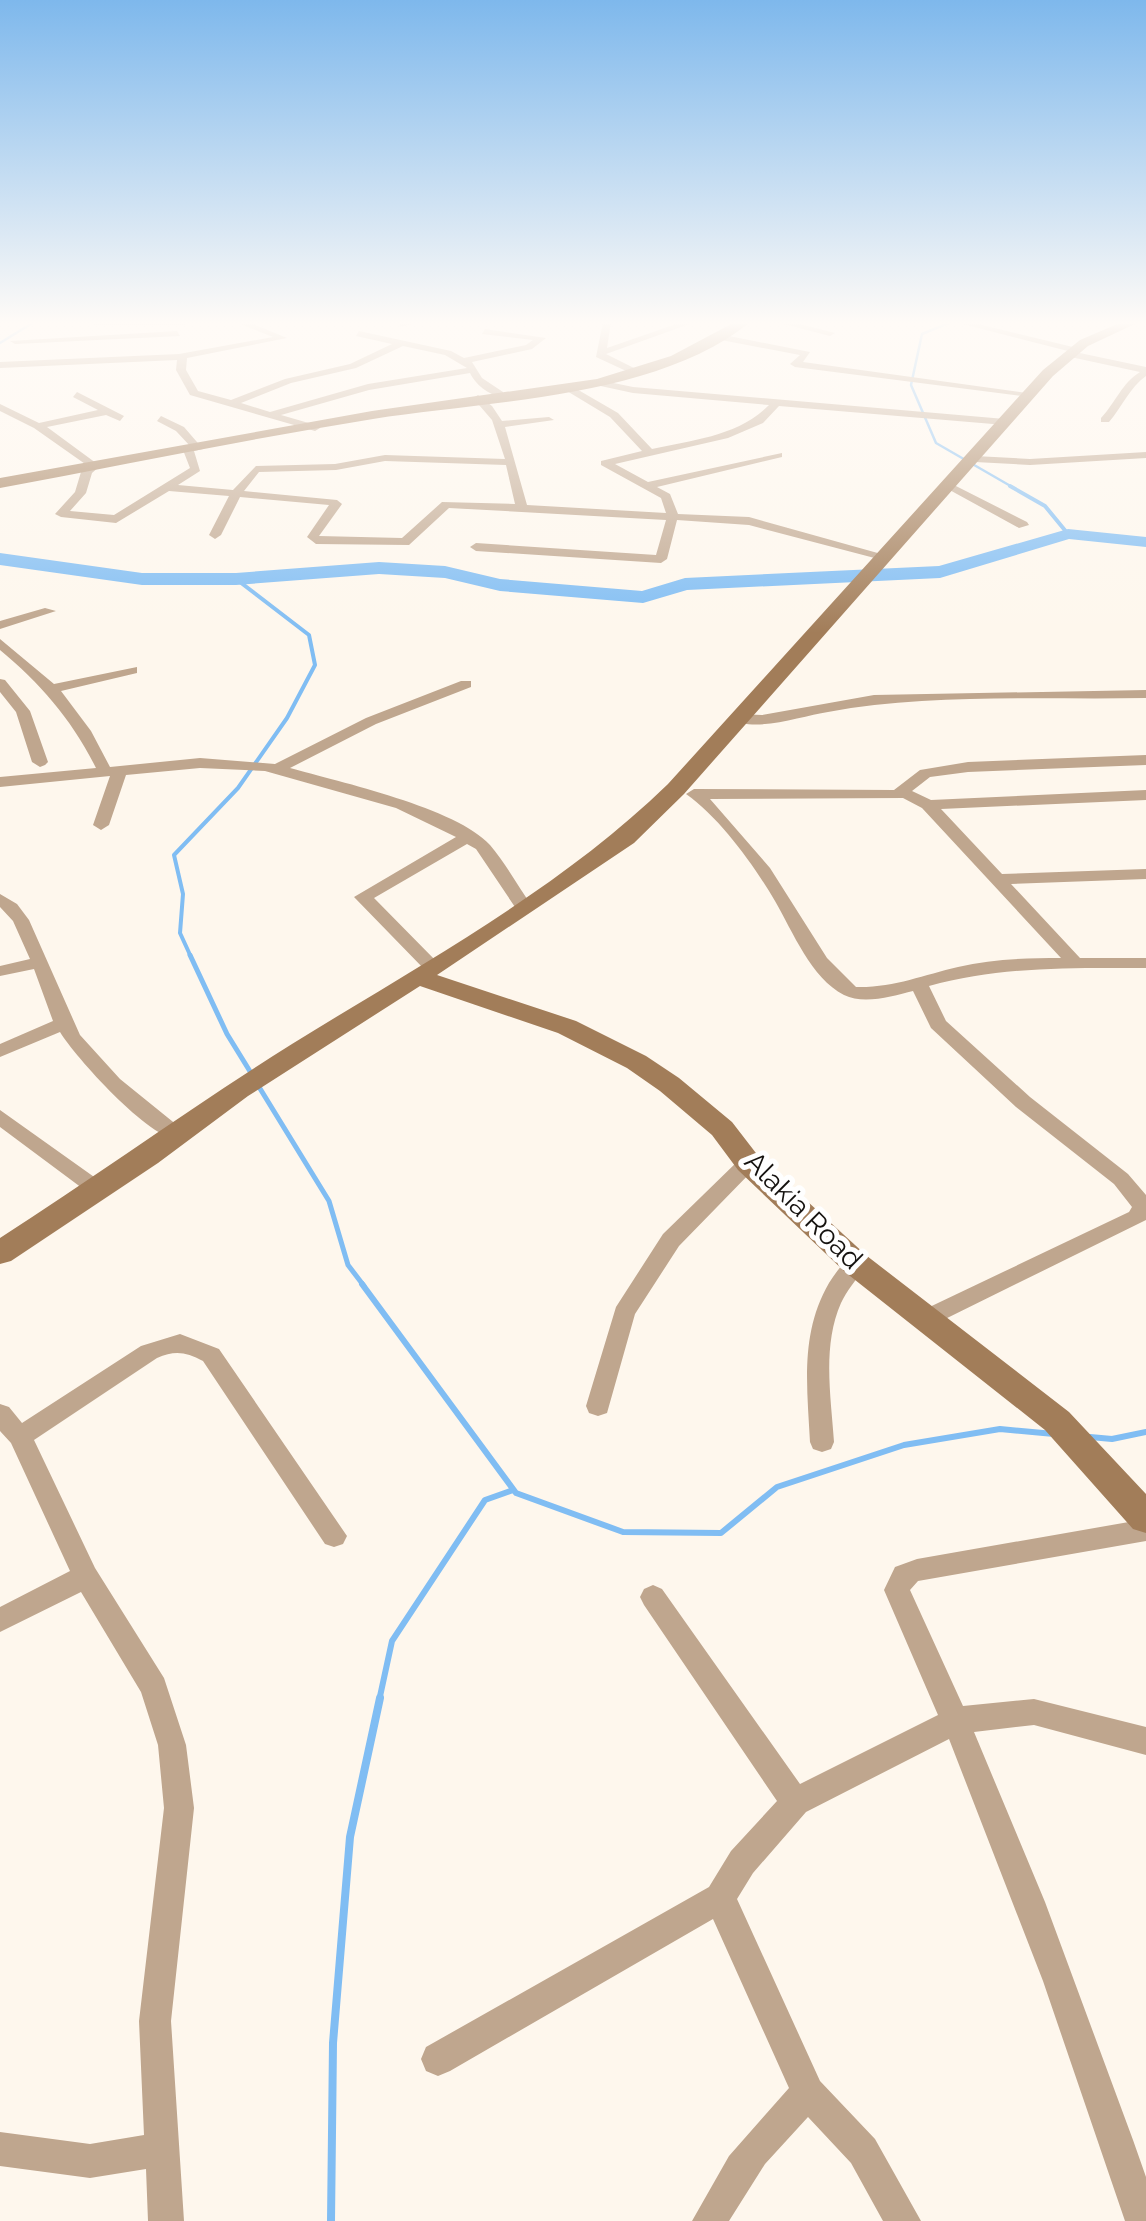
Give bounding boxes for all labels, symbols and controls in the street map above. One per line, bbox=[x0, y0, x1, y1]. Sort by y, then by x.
street label: Alakia Road bbox=[738, 1145, 869, 1276]

